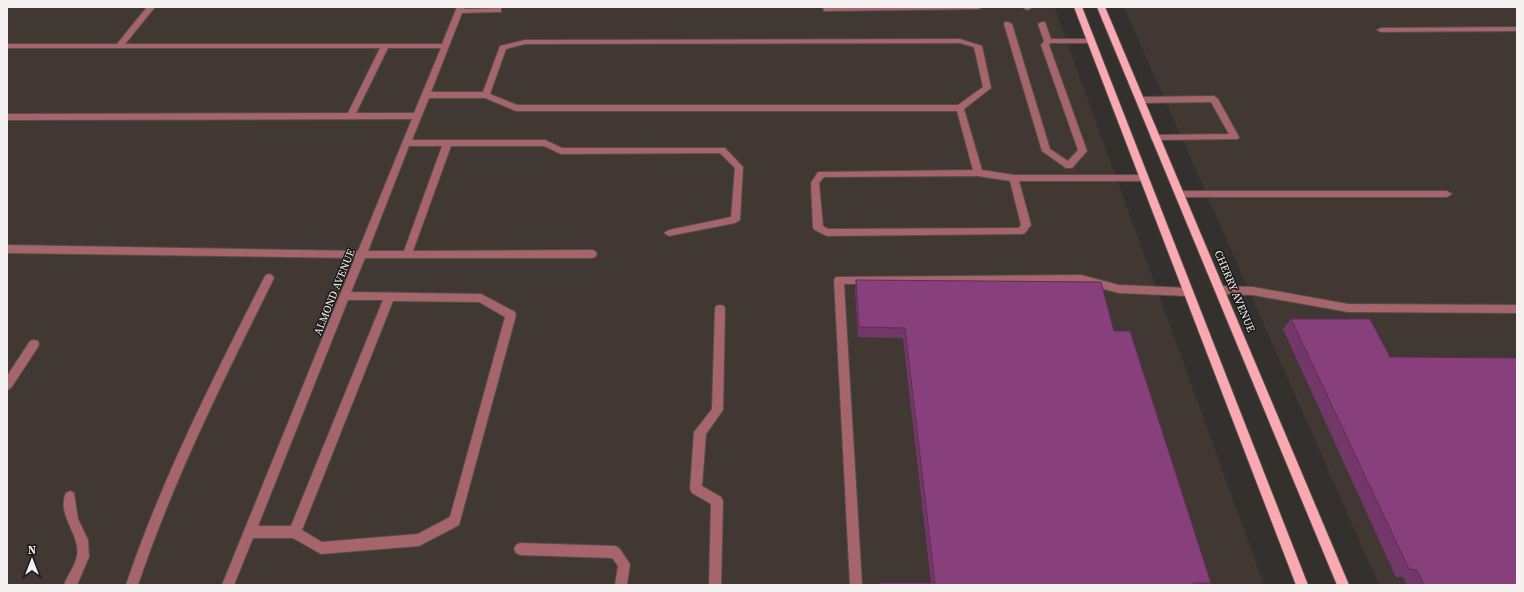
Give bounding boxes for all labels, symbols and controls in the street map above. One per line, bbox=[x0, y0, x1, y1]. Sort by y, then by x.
street label: ALMOND AVENUE bbox=[310, 247, 359, 337]
street label: CHERRY AVENUE bbox=[1211, 248, 1259, 335]
north arrow bbox=[12, 540, 52, 580]
text: N bbox=[28, 543, 36, 558]

